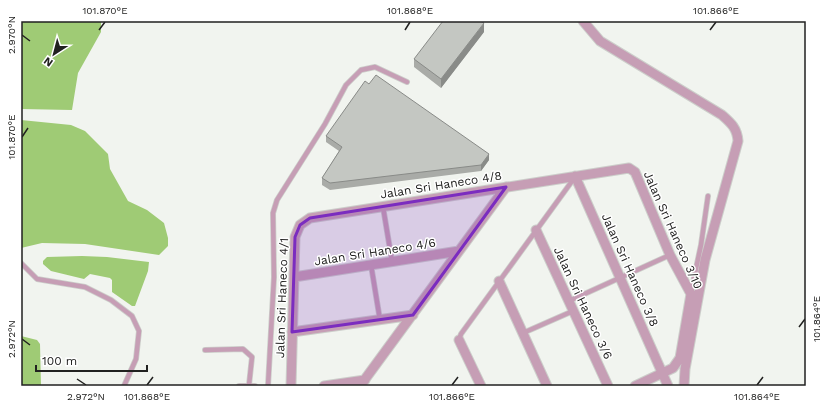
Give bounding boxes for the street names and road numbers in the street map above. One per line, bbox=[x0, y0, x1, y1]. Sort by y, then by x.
street label: Jalan Sri Haneco 4/8 bbox=[379, 168, 503, 202]
street label: Jalan Sri Haneco 3/10 bbox=[641, 169, 705, 291]
street label: Jalan Sri Haneco 3/8 bbox=[599, 211, 661, 329]
street label: Jalan Sri Haneco 4/6 bbox=[313, 235, 437, 269]
street label: Jalan Sri Haneco 4/1 bbox=[273, 238, 291, 358]
street label: Jalan Sri Haneco 3/6 bbox=[551, 245, 615, 361]

